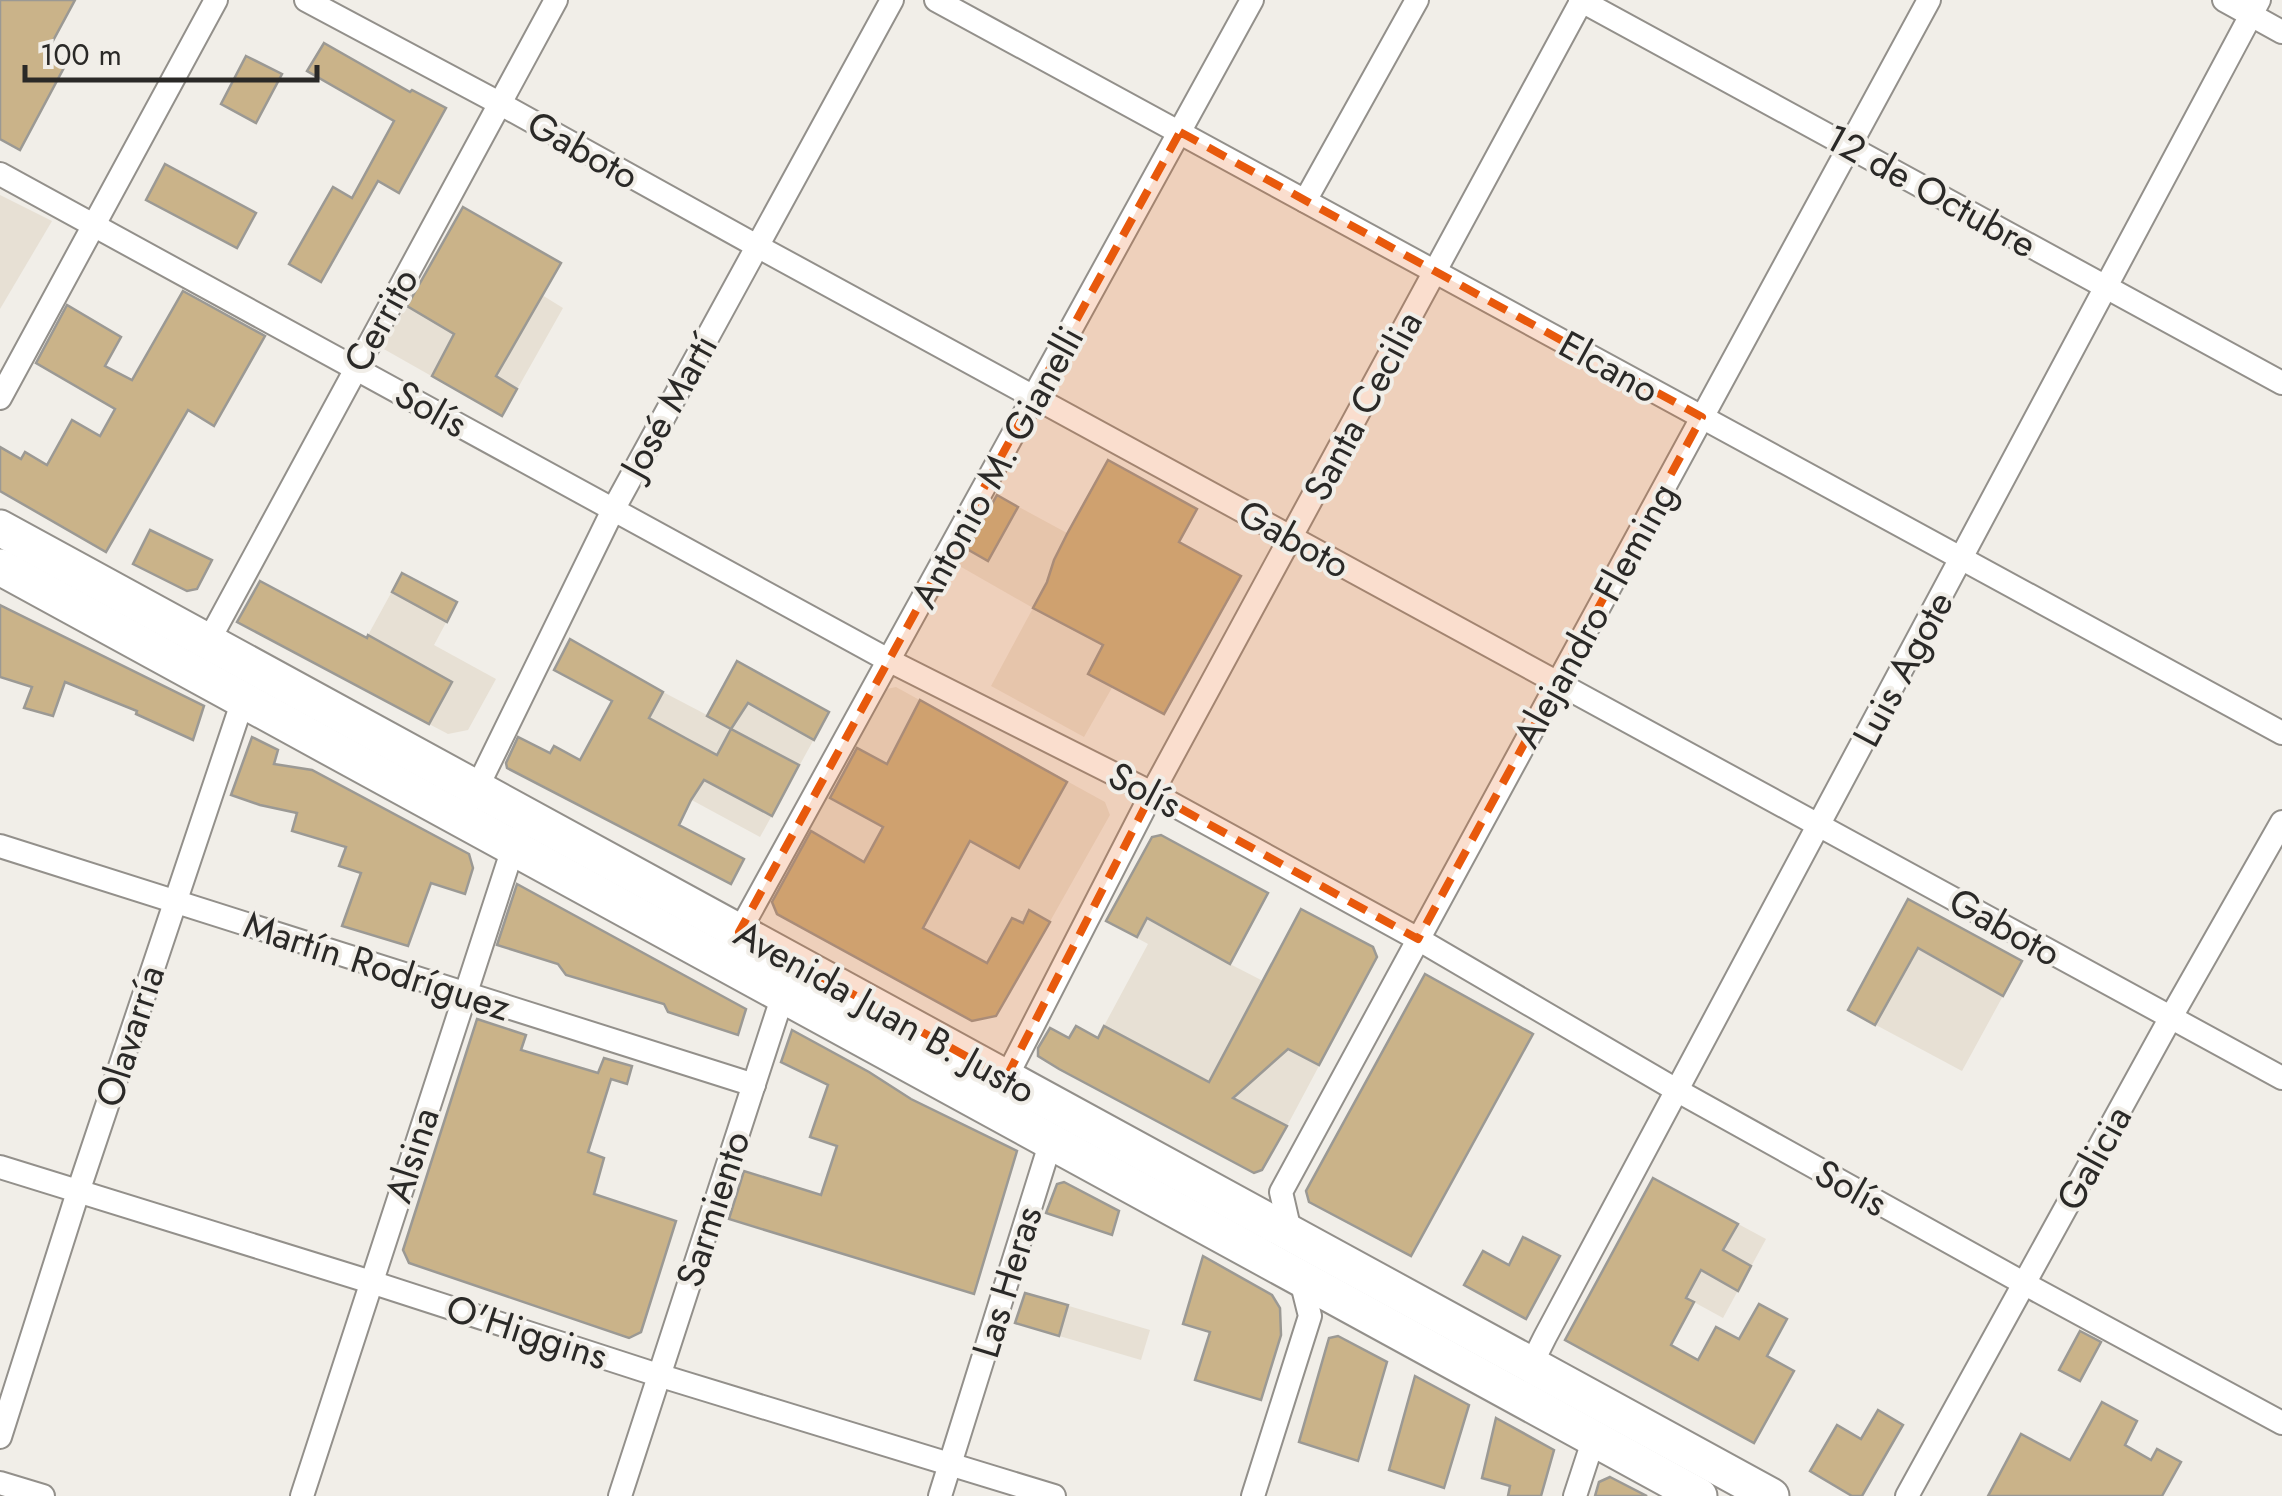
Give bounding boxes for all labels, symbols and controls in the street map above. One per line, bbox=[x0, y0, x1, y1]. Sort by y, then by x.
scale bar bbox=[25, 20, 318, 82]
text: 100 m bbox=[40, 33, 122, 76]
street label: Gaboto bbox=[517, 96, 649, 203]
street label: 12 de Octubre bbox=[1816, 110, 2047, 271]
street label: Cerrito bbox=[330, 258, 432, 382]
street label: Santa Cecilia bbox=[1289, 301, 1436, 511]
street label: Antonio M. Gianelli bbox=[896, 316, 1097, 618]
street label: Elcano bbox=[1549, 317, 1669, 416]
street label: José Martí bbox=[604, 322, 732, 492]
street label: Solís bbox=[385, 366, 478, 451]
street label: Alejandro Fleming bbox=[1499, 472, 1690, 757]
street label: Gaboto bbox=[1228, 485, 1360, 592]
street label: Luis Agote bbox=[1839, 581, 1967, 756]
street label: Solís bbox=[1099, 748, 1191, 832]
street label: Gaboto bbox=[1939, 873, 2071, 980]
street label: Martín Rodríguez bbox=[237, 897, 517, 1034]
street label: Avenida Juan B. Justo bbox=[725, 906, 1046, 1117]
street label: Olavarría bbox=[81, 958, 178, 1114]
street label: Galicia bbox=[2042, 1095, 2145, 1220]
street label: Alsina bbox=[370, 1100, 453, 1210]
street label: Sarmiento bbox=[661, 1124, 764, 1294]
street label: Solís bbox=[1805, 1145, 1898, 1230]
street label: Las Heras bbox=[957, 1199, 1056, 1364]
street label: O'Higgins bbox=[440, 1280, 615, 1383]

